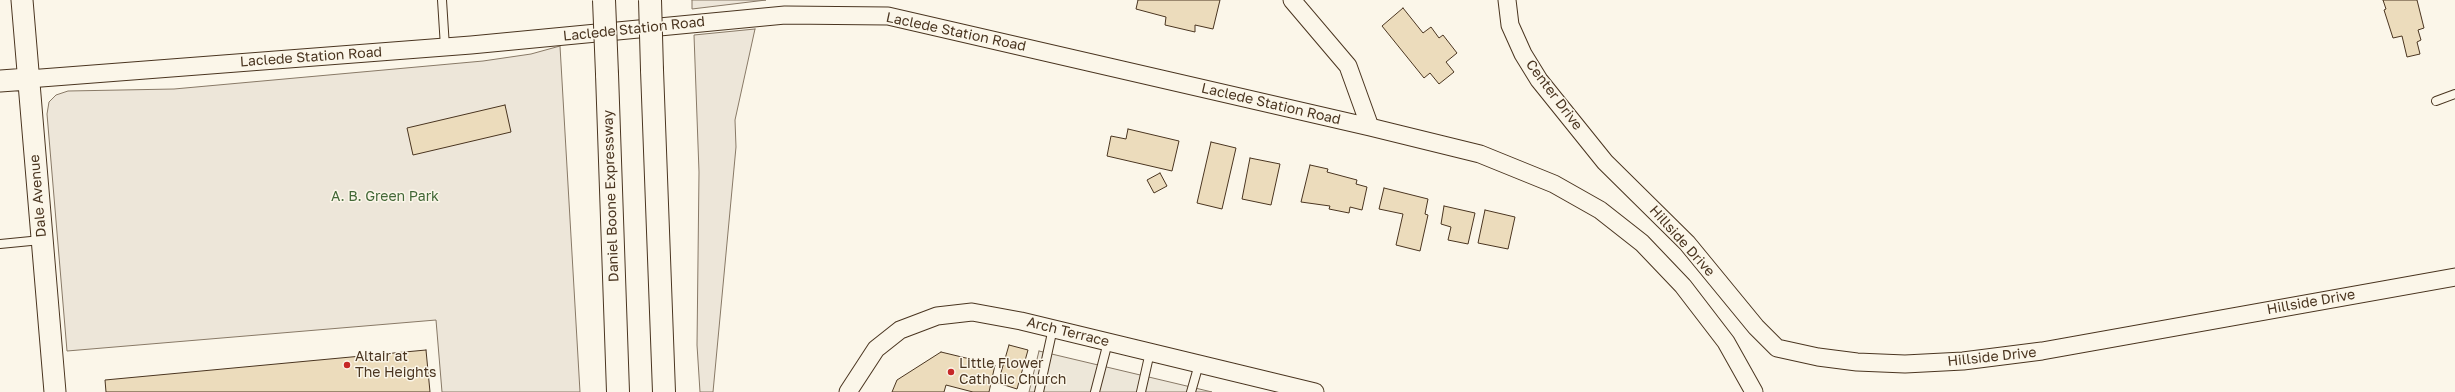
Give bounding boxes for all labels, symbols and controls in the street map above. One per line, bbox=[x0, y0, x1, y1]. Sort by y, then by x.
street label: Laclede Station Road bbox=[885, 9, 1027, 55]
street label: Laclede Station Road bbox=[562, 13, 706, 45]
street label: Laclede Station Road bbox=[239, 44, 383, 70]
street label: Center Drive bbox=[1522, 57, 1586, 133]
street label: Laclede Station Road bbox=[1200, 80, 1342, 128]
street label: Daniel Boone Expressway bbox=[600, 110, 622, 282]
street label: Dale Avenue bbox=[26, 154, 50, 238]
park label: A. B. Green Park bbox=[331, 189, 439, 205]
street label: Hillside Drive bbox=[1646, 202, 1718, 280]
street label: Hillside Drive bbox=[2265, 286, 2357, 318]
street label: Arch Terrace bbox=[1025, 314, 1111, 350]
street label: Hillside Drive bbox=[1947, 344, 2037, 370]
place label: Altair at The Heights bbox=[355, 349, 437, 382]
place label: Little Flower Catholic Church bbox=[959, 356, 1066, 388]
marker: Altair at The Heights bbox=[342, 360, 352, 370]
marker: Little Flower Catholic Church bbox=[946, 367, 956, 377]

